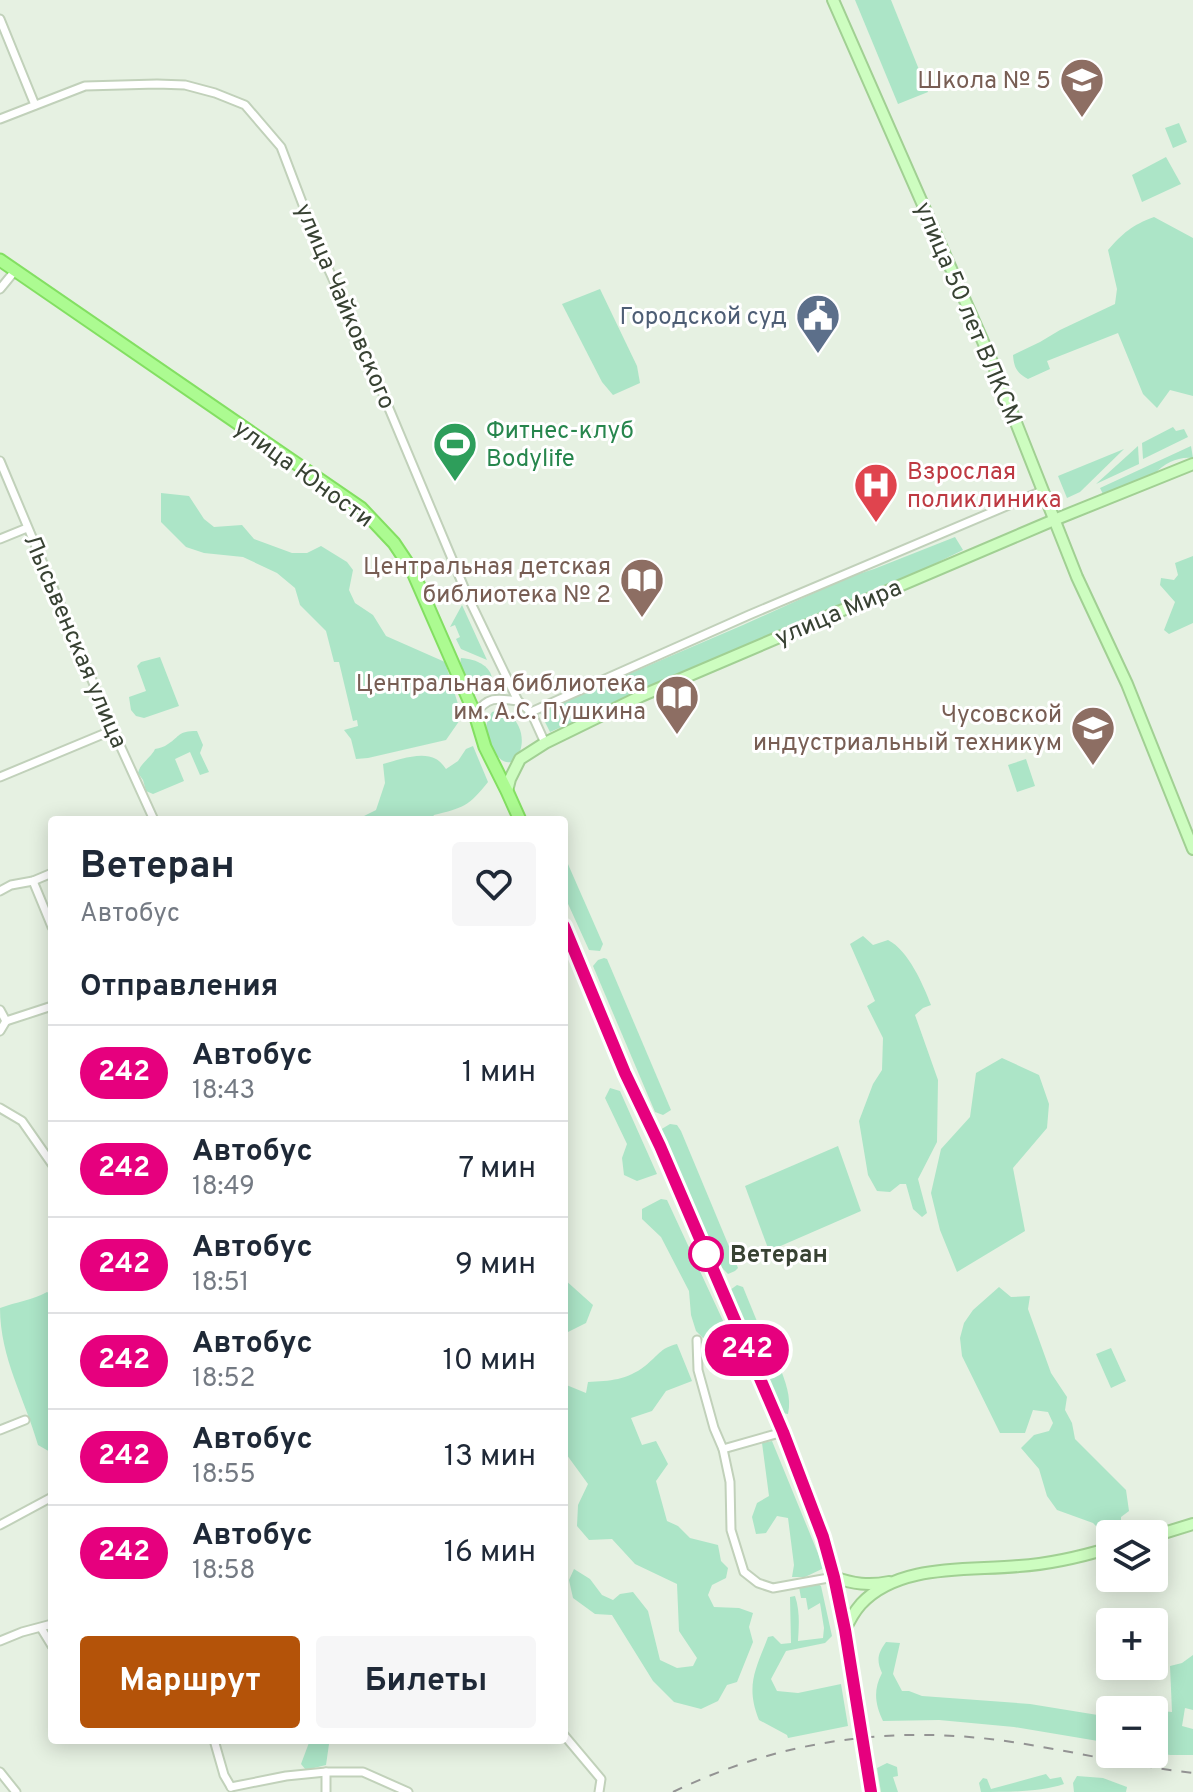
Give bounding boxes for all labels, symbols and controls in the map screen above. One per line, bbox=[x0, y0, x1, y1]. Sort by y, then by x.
school or university icon: Школа № 5 bbox=[1058, 56, 1106, 119]
place label: Школа № 5 bbox=[917, 67, 1051, 97]
street label: улица 50 лет ВЛКСМ bbox=[907, 198, 1028, 430]
street label: улица Чайковского bbox=[287, 199, 401, 414]
public building icon: Городской суд bbox=[794, 292, 842, 355]
place label: Городской суд bbox=[620, 303, 787, 333]
street label: улица Юности bbox=[227, 414, 379, 535]
place label: Фитнес-клуб Bodylife bbox=[486, 417, 634, 475]
sports icon: Фитнес-клуб Bodylife bbox=[431, 420, 479, 483]
place label: Взрослая поликлиника bbox=[907, 458, 1061, 516]
hospital icon: Взрослая поликлиника bbox=[852, 461, 900, 524]
street label: Лысьвенская улица bbox=[16, 530, 133, 753]
place label: Центральная детская библиотека № 2 bbox=[363, 553, 611, 611]
library icon: Центральная детская библиотека № 2 bbox=[618, 556, 666, 619]
street label: улица Мира bbox=[771, 574, 907, 654]
place label: Центральная библиотека им. А.С. Пушкина bbox=[356, 670, 646, 728]
library icon: Центральная библиотека им. А.С. Пушкина bbox=[653, 673, 701, 736]
place label: Чусовской индустриальный техникум bbox=[753, 701, 1062, 759]
school or university icon: Чусовской индустриальный техникум bbox=[1069, 704, 1117, 767]
button: heart bbox=[452, 842, 536, 926]
text: Ветеран bbox=[80, 843, 235, 892]
text: Автобус bbox=[80, 898, 180, 931]
text: Отправления bbox=[80, 969, 278, 1006]
text: Автобус bbox=[192, 1038, 313, 1075]
text: 242 bbox=[98, 1055, 150, 1091]
text: 1 мин bbox=[462, 1055, 536, 1092]
text: 18:43 bbox=[192, 1075, 255, 1108]
text: Автобус bbox=[192, 1134, 313, 1171]
text: 242 bbox=[98, 1151, 150, 1187]
text: 7 мин bbox=[459, 1151, 536, 1188]
text: 18:49 bbox=[192, 1171, 255, 1204]
text: Автобус bbox=[192, 1230, 313, 1267]
marker: Ветеран bbox=[689, 1237, 723, 1271]
place label: Ветеран bbox=[730, 1241, 828, 1271]
text: 242 bbox=[98, 1247, 150, 1283]
text: 9 мин bbox=[455, 1247, 536, 1284]
text: 18:51 bbox=[192, 1267, 249, 1300]
line badge: 242 bbox=[701, 1324, 793, 1376]
text: Автобус bbox=[192, 1326, 313, 1363]
text: 242 bbox=[721, 1332, 773, 1368]
text: 242 bbox=[98, 1343, 150, 1379]
text: 10 мин bbox=[443, 1343, 536, 1380]
text: 18:52 bbox=[192, 1363, 255, 1396]
text: Автобус bbox=[192, 1422, 313, 1459]
text: 242 bbox=[98, 1439, 150, 1475]
text: 13 мин bbox=[444, 1439, 536, 1476]
text: 18:55 bbox=[192, 1459, 256, 1492]
text: Автобус bbox=[192, 1518, 313, 1555]
map controls bbox=[1096, 1520, 1168, 1768]
button: layers bbox=[1096, 1520, 1168, 1592]
text: 242 bbox=[98, 1535, 150, 1571]
text: 16 мин bbox=[444, 1535, 536, 1572]
text: 18:58 bbox=[192, 1555, 255, 1588]
button: + bbox=[1096, 1608, 1168, 1680]
button: Маршрут bbox=[80, 1636, 300, 1728]
button: Билеты bbox=[316, 1636, 536, 1728]
button: − bbox=[1096, 1696, 1168, 1768]

